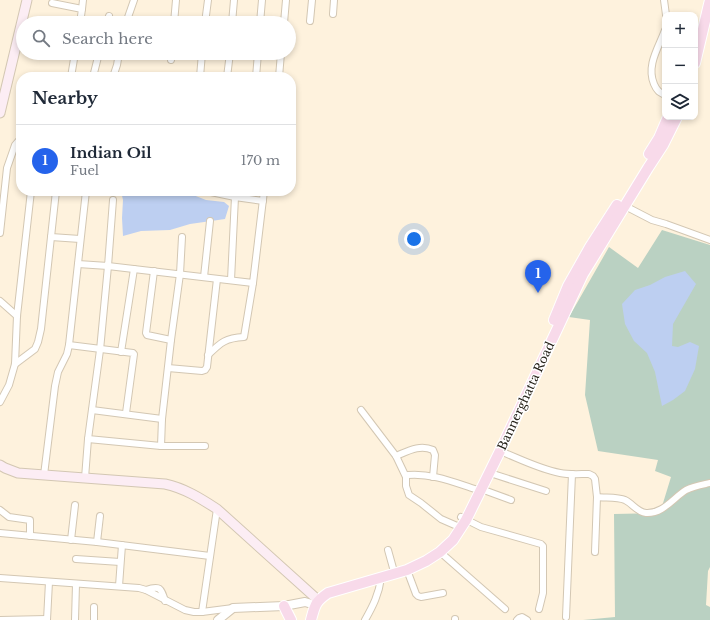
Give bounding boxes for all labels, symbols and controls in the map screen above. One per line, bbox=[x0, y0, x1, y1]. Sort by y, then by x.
map controls bbox=[662, 12, 698, 120]
button: + bbox=[662, 12, 698, 48]
search box bbox=[16, 16, 296, 60]
icon: search bbox=[30, 27, 52, 49]
text: Search here bbox=[62, 29, 153, 48]
button: − bbox=[662, 48, 698, 84]
button: layers bbox=[662, 84, 698, 120]
text: Nearby bbox=[32, 88, 98, 109]
text: Indian Oil bbox=[70, 143, 152, 162]
text: 1 bbox=[42, 152, 48, 169]
text: 170 m bbox=[241, 152, 280, 169]
text: Fuel bbox=[70, 162, 99, 179]
your location bbox=[404, 229, 424, 249]
pin: 1 bbox=[525, 260, 551, 293]
street label: Bannerghatta Road bbox=[494, 339, 557, 452]

